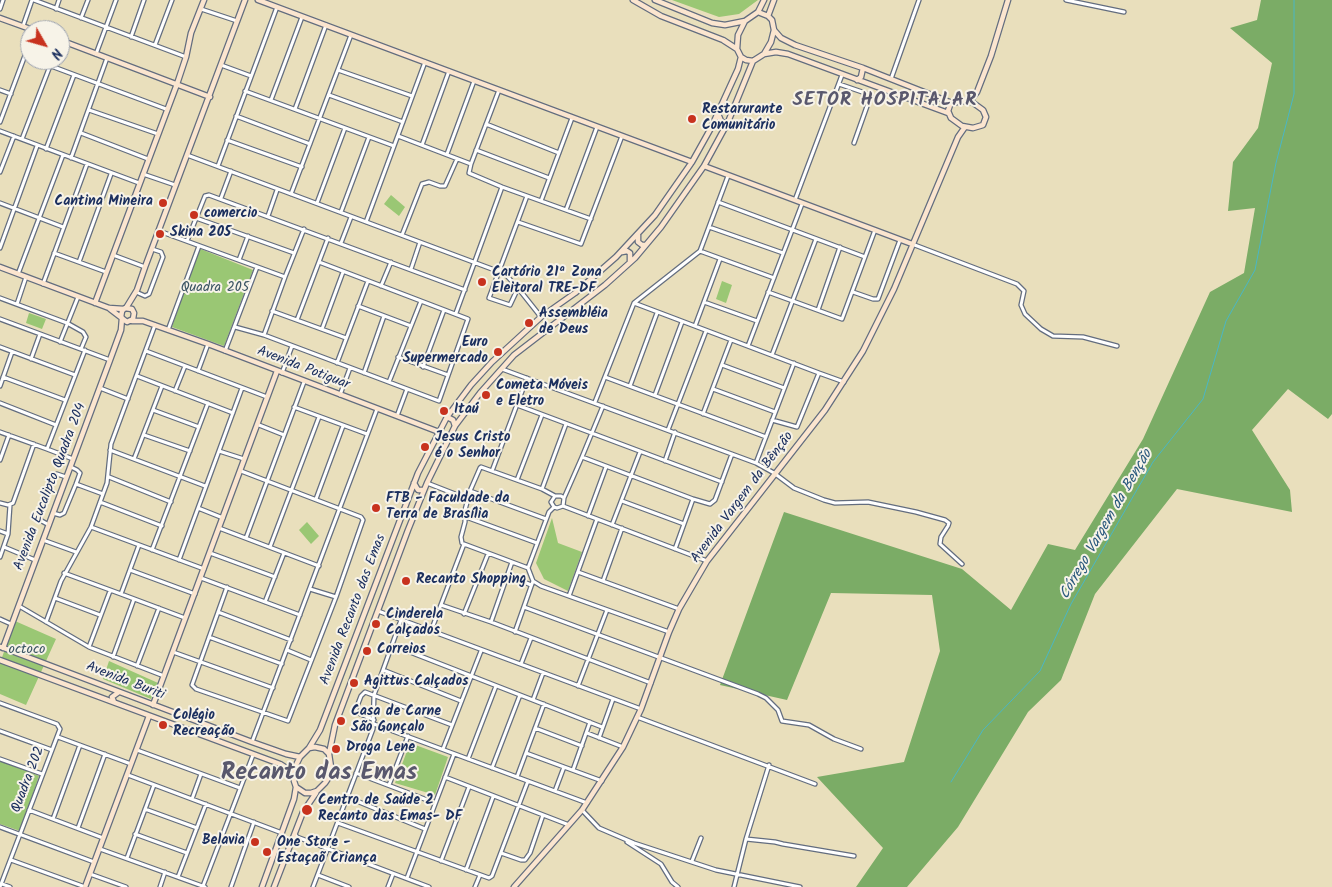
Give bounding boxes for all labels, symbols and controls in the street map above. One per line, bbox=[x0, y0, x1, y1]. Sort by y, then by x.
north arrow bbox=[20, 20, 70, 70]
text: N bbox=[45, 43, 67, 64]
district label: SETOR HOSPITALAR bbox=[791, 91, 979, 113]
place label: Restarurante Comunitário bbox=[702, 103, 782, 136]
marker: Restarurante Comunitário bbox=[686, 113, 698, 125]
place label: Cantina Mineira bbox=[55, 195, 153, 211]
marker: Cantina Mineira bbox=[157, 197, 169, 209]
place label: comercio bbox=[204, 207, 257, 223]
marker: comercio bbox=[188, 209, 200, 221]
place label: Skina 205 bbox=[170, 226, 231, 242]
marker: Skina 205 bbox=[154, 228, 166, 240]
place label: Cartório 21ª Zona Eleitoral TRE-DF bbox=[492, 266, 602, 298]
marker: Cartório 21ª Zona Eleitoral TRE-DF bbox=[476, 276, 488, 288]
park label: Quadra 205 bbox=[181, 281, 249, 297]
place label: Assembléia de Deus bbox=[539, 307, 608, 340]
marker: Assembléia de Deus bbox=[523, 317, 535, 329]
place label: Euro Supermercado bbox=[403, 336, 488, 368]
street label: Avenida Potiguar bbox=[254, 344, 352, 394]
marker: Euro Supermercado bbox=[492, 346, 504, 358]
place label: Cometa Móveis e Eletro bbox=[496, 379, 588, 412]
marker: Cometa Móveis e Eletro bbox=[480, 389, 492, 401]
street label: Avenida Eucalipto Quadra 204 bbox=[11, 401, 91, 573]
place label: Itaú bbox=[454, 403, 478, 419]
marker: Itaú bbox=[438, 405, 450, 417]
street label: Avenida Vargem da Bênção bbox=[688, 429, 798, 567]
place label: Jesus Cristo é o Senhor bbox=[435, 431, 510, 464]
marker: Jesus Cristo é o Senhor bbox=[419, 441, 431, 453]
water label: Córrego Vargem da Benção bbox=[1057, 447, 1157, 603]
place label: FTB - Faculdade da Terra de Brasília bbox=[386, 492, 509, 524]
marker: FTB - Faculdade da Terra de Brasília bbox=[370, 502, 382, 514]
street label: Avenida Recanto das Emas bbox=[318, 532, 390, 688]
place label: Recanto Shopping bbox=[416, 573, 526, 589]
marker: Recanto Shopping bbox=[400, 575, 412, 587]
place label: Cinderela Calçados bbox=[386, 608, 443, 640]
marker: Cinderela Calçados bbox=[370, 618, 382, 630]
park label: octoco bbox=[9, 643, 45, 659]
place label: Correios bbox=[377, 643, 426, 659]
marker: Correios bbox=[361, 645, 373, 657]
street label: Avenida Buriti bbox=[83, 659, 167, 705]
place label: Agittus Calçados bbox=[364, 675, 469, 691]
marker: Agittus Calçados bbox=[348, 677, 360, 689]
place label: Casa de Carne São Gonçalo bbox=[351, 705, 441, 738]
place label: Colégio Recreação bbox=[173, 709, 235, 742]
marker: Casa de Carne São Gonçalo bbox=[335, 715, 347, 727]
marker: Colégio Recreação bbox=[157, 719, 169, 731]
place label: Droga Lene bbox=[346, 741, 415, 757]
marker: Droga Lene bbox=[330, 743, 342, 755]
street label: Quadra 202 bbox=[9, 745, 49, 815]
district label: Recanto das Emas bbox=[221, 761, 417, 789]
place label: Centro de Saúde 2 Recanto das Emas- DF bbox=[318, 794, 462, 826]
marker: Centro de Saúde 2 Recanto das Emas- DF bbox=[300, 803, 314, 817]
place label: Belavia bbox=[202, 834, 245, 850]
marker: Belavia bbox=[249, 836, 261, 848]
place label: One Store - Estaçaõ Criança bbox=[277, 836, 377, 869]
marker: One Store - Estaçaõ Criança bbox=[261, 846, 273, 858]

